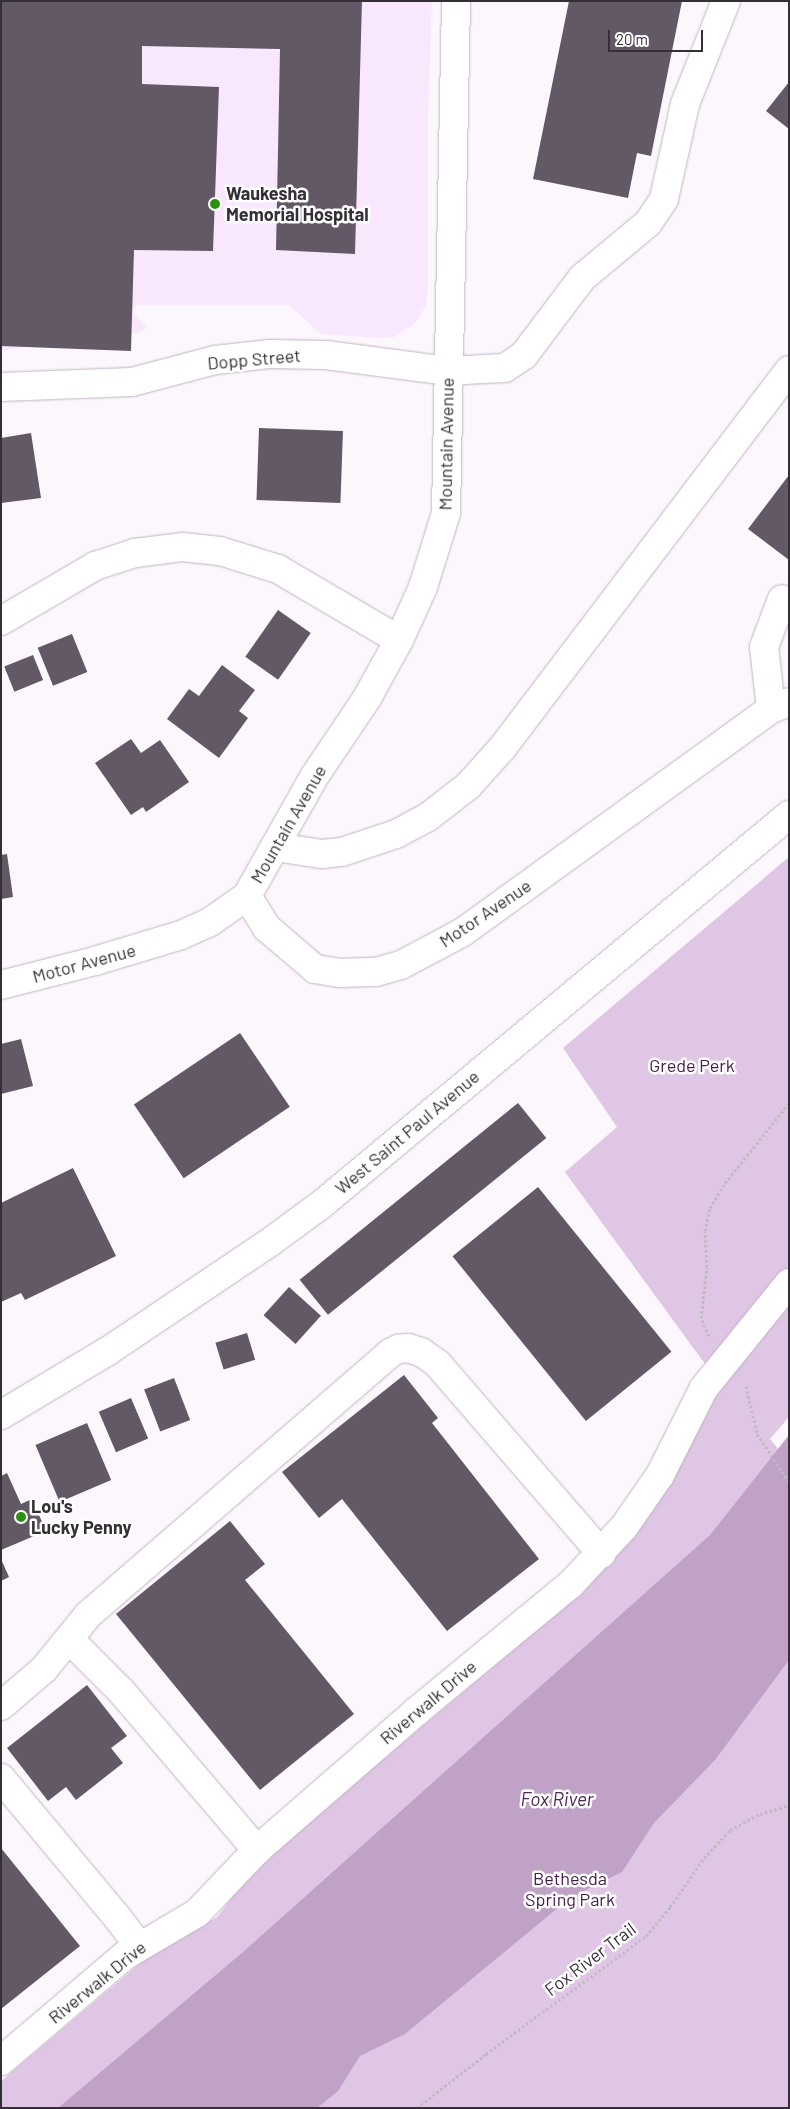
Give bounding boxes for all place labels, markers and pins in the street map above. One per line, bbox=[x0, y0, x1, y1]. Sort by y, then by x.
place label: Waukesha Memorial Hospital bbox=[226, 183, 369, 225]
marker: Waukesha Memorial Hospital bbox=[208, 197, 222, 211]
place label: Lou's Lucky Penny bbox=[31, 1496, 131, 1538]
marker: Lou's Lucky Penny bbox=[15, 1511, 27, 1523]

